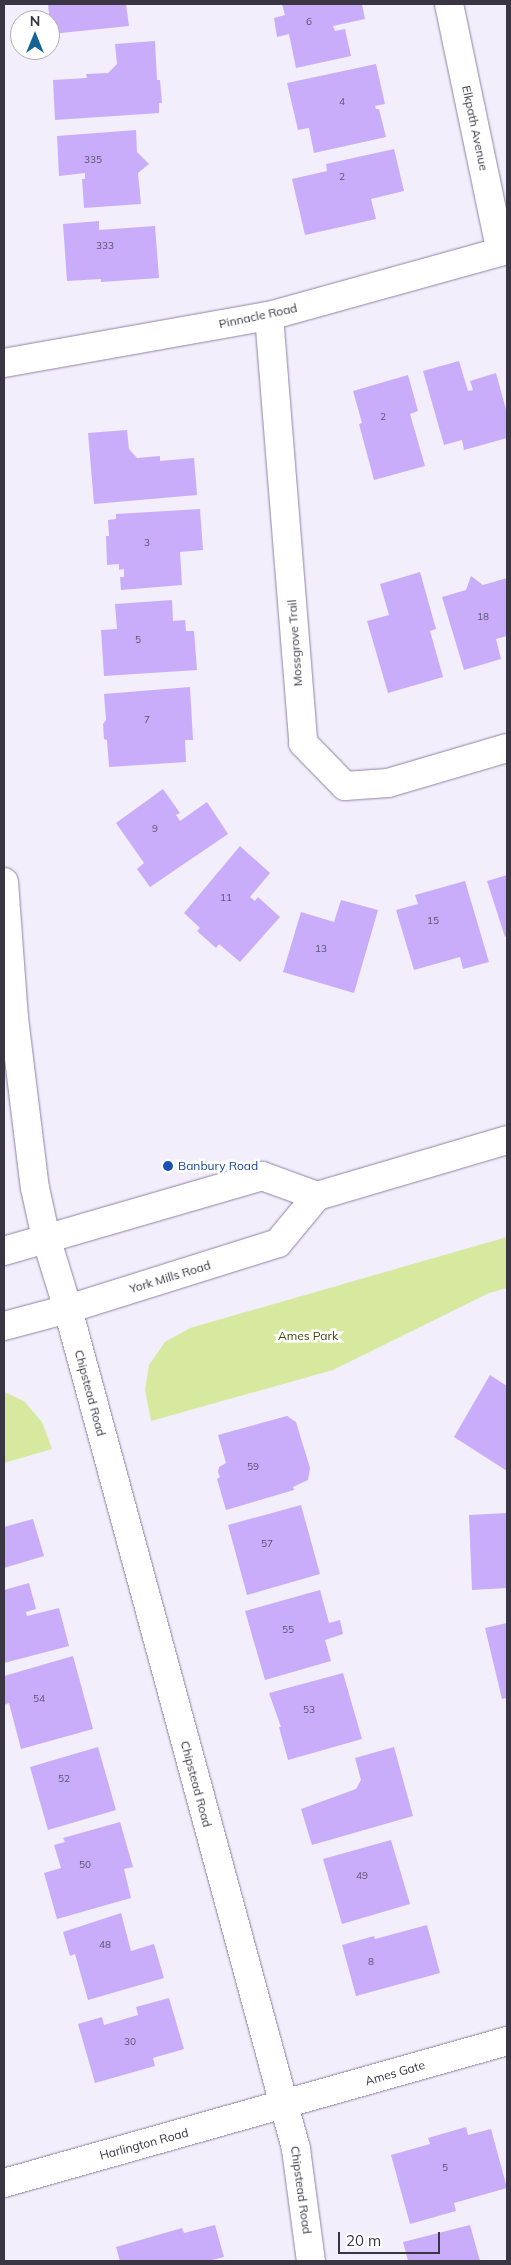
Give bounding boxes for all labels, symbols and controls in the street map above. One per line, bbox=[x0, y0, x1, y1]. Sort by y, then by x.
north arrow bbox=[10, 10, 60, 60]
text: N bbox=[30, 12, 40, 30]
house number: 6 bbox=[306, 16, 312, 28]
street label: Elkpath Avenue bbox=[459, 84, 491, 172]
house number: 4 bbox=[339, 96, 345, 108]
house number: 335 bbox=[84, 154, 102, 166]
house number: 2 bbox=[339, 171, 345, 183]
house number: 333 bbox=[96, 240, 114, 252]
street label: Pinnacle Road bbox=[217, 301, 299, 331]
house number: 2 bbox=[380, 411, 386, 423]
house number: 3 bbox=[144, 537, 150, 549]
street label: Mossgrove Trail bbox=[285, 599, 305, 687]
house number: 18 bbox=[477, 611, 489, 623]
house number: 5 bbox=[135, 634, 141, 646]
house number: 7 bbox=[144, 714, 150, 726]
house number: 9 bbox=[152, 823, 158, 835]
house number: 11 bbox=[220, 892, 232, 904]
house number: 15 bbox=[427, 915, 439, 927]
house number: 13 bbox=[315, 943, 327, 955]
place label: Banbury Road bbox=[178, 1159, 258, 1173]
marker: Banbury Road bbox=[162, 1160, 174, 1172]
street label: York Mills Road bbox=[128, 1258, 212, 1296]
park label: Ames Park bbox=[278, 1329, 338, 1343]
street label: Chipstead Road bbox=[72, 1348, 108, 1438]
house number: 59 bbox=[247, 1461, 259, 1473]
house number: 57 bbox=[261, 1538, 273, 1550]
house number: 55 bbox=[282, 1624, 294, 1636]
house number: 54 bbox=[33, 1693, 45, 1705]
house number: 53 bbox=[303, 1704, 315, 1716]
street label: Chipstead Road bbox=[178, 1739, 214, 1829]
house number: 52 bbox=[58, 1773, 70, 1785]
house number: 50 bbox=[79, 1859, 91, 1871]
house number: 49 bbox=[356, 1870, 368, 1882]
house number: 48 bbox=[99, 1939, 111, 1951]
house number: 8 bbox=[368, 1956, 374, 1968]
house number: 30 bbox=[124, 2036, 136, 2048]
street label: Ames Gate bbox=[363, 2058, 427, 2088]
street label: Harlington Road bbox=[98, 2125, 190, 2163]
street label: Chipstead Road bbox=[288, 2145, 314, 2235]
house number: 5 bbox=[442, 2162, 448, 2174]
scale bar bbox=[341, 2222, 444, 2254]
text: 20 m bbox=[346, 2231, 381, 2250]

